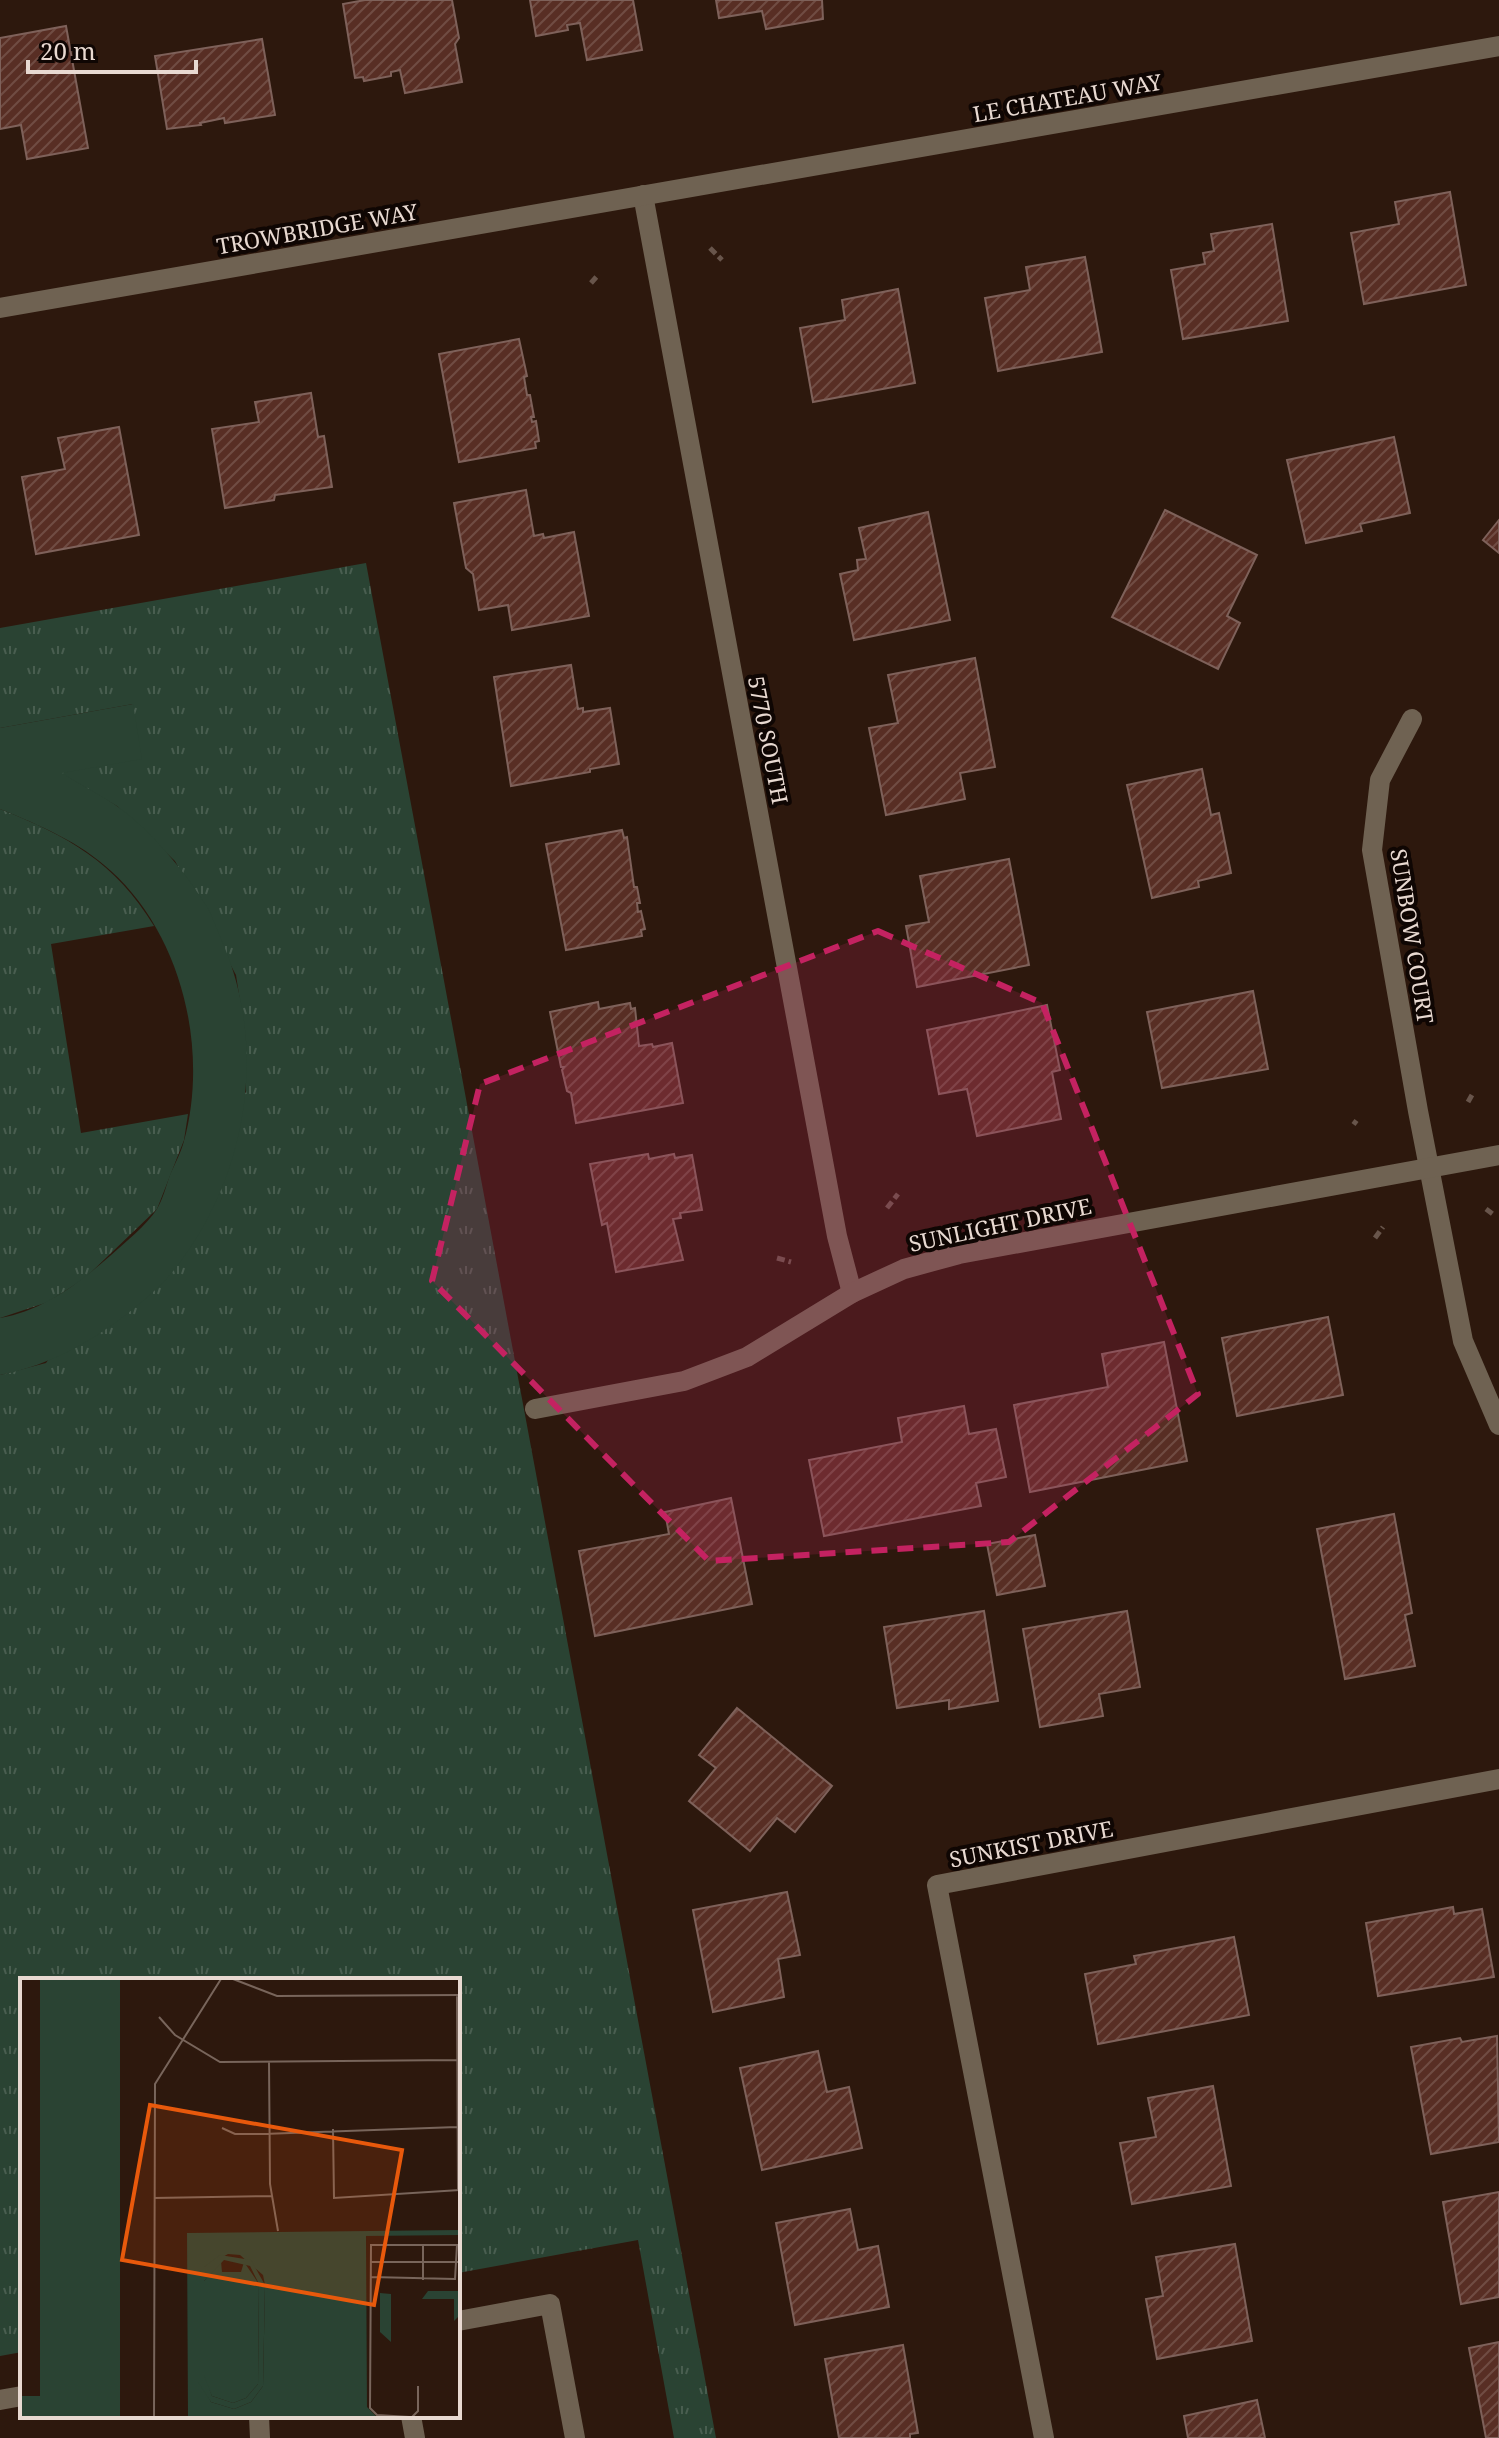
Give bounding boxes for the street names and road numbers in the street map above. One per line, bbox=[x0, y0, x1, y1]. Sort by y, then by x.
street label: LE CHATEAU WAY bbox=[970, 66, 1164, 128]
street label: TROWBRIDGE WAY bbox=[214, 196, 420, 260]
street label: 5770 SOUTH bbox=[742, 673, 796, 807]
street label: SUNBOW COURT bbox=[1384, 846, 1442, 1026]
street label: SUNLIGHT DRIVE bbox=[906, 1190, 1094, 1258]
street label: SUNKIST DRIVE bbox=[947, 1812, 1115, 1874]

